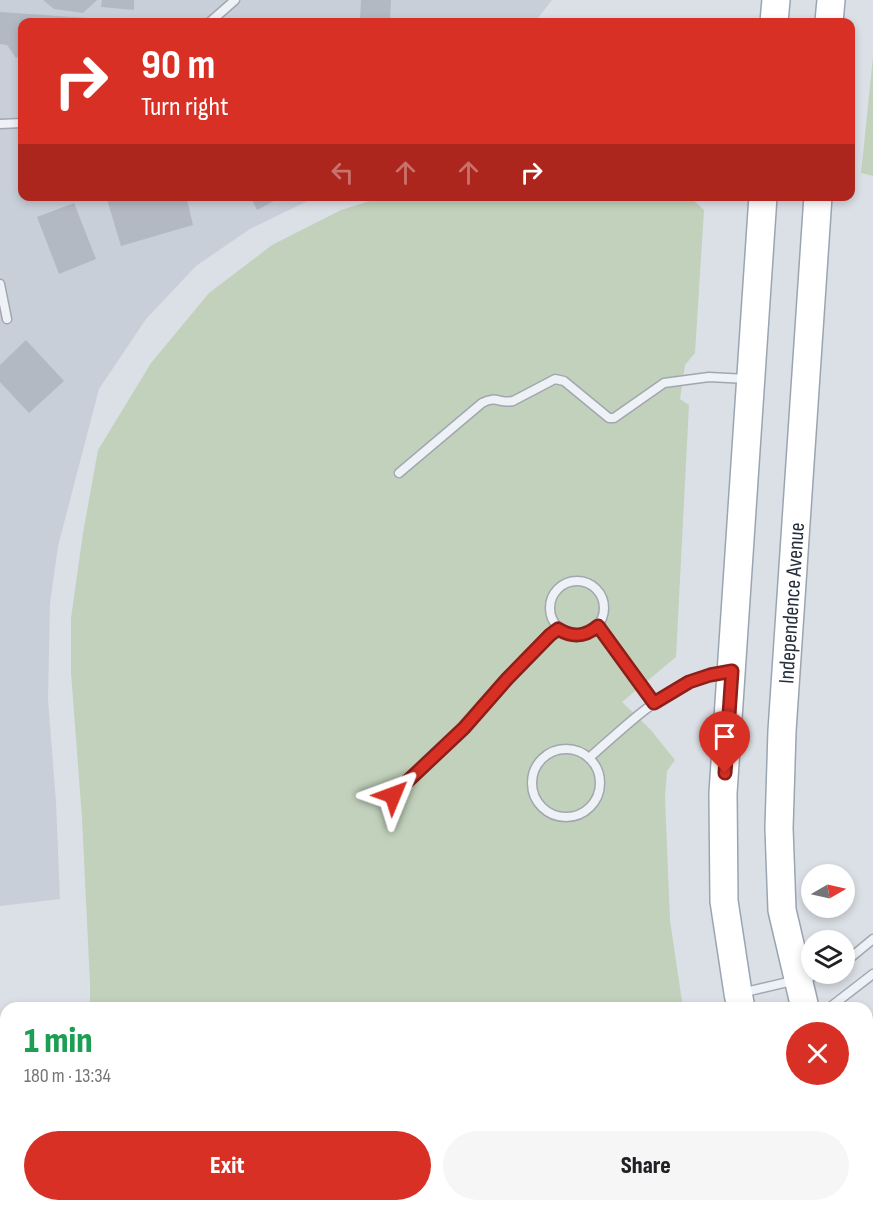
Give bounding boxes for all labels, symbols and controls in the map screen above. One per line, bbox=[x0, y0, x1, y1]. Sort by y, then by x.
text: 90 m bbox=[141, 40, 215, 91]
icon: right bbox=[42, 42, 120, 120]
text: Turn right bbox=[141, 91, 228, 123]
icon: left bbox=[326, 156, 359, 189]
icon: ahead bbox=[389, 156, 422, 189]
icon: ahead bbox=[452, 156, 485, 189]
icon: right bbox=[515, 156, 548, 189]
street label: Independence Avenue bbox=[773, 522, 811, 685]
pin bbox=[699, 711, 750, 773]
icon: arrive bbox=[708, 720, 741, 753]
position arrow bbox=[361, 763, 425, 827]
north arrow bbox=[801, 864, 855, 918]
map controls bbox=[801, 864, 855, 984]
button: layers bbox=[801, 930, 855, 984]
text: 1 min bbox=[24, 1020, 92, 1063]
button: close bbox=[786, 1022, 849, 1085]
text: 180 m · 13:34 bbox=[24, 1064, 111, 1088]
button: Exit bbox=[24, 1131, 431, 1200]
button: Share bbox=[443, 1131, 849, 1200]

